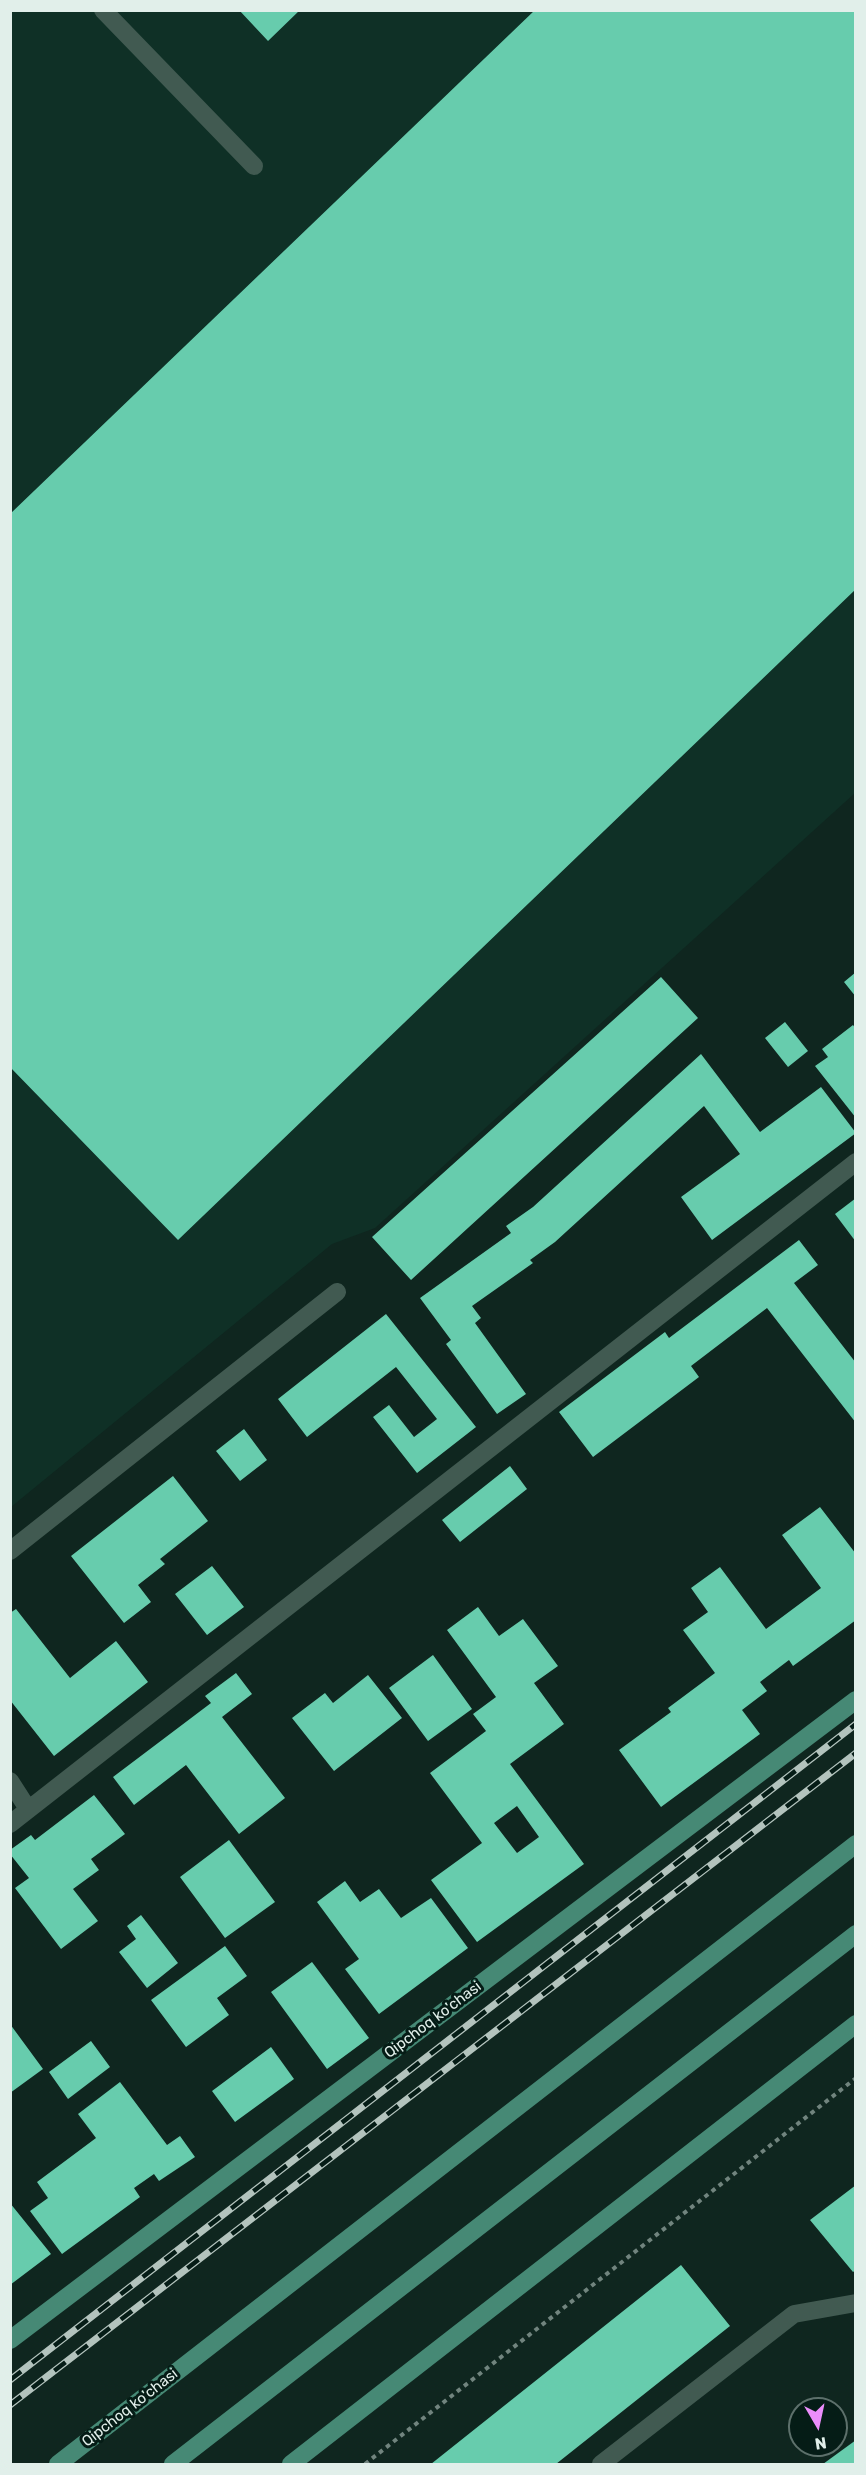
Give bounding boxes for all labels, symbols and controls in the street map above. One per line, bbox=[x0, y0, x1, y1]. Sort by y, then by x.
street label: Qipchoq ko'chasi bbox=[381, 1978, 485, 2062]
street label: Qipchoq ko'chasi bbox=[78, 2365, 182, 2451]
north arrow bbox=[788, 2397, 848, 2457]
text: N bbox=[813, 2433, 828, 2454]

